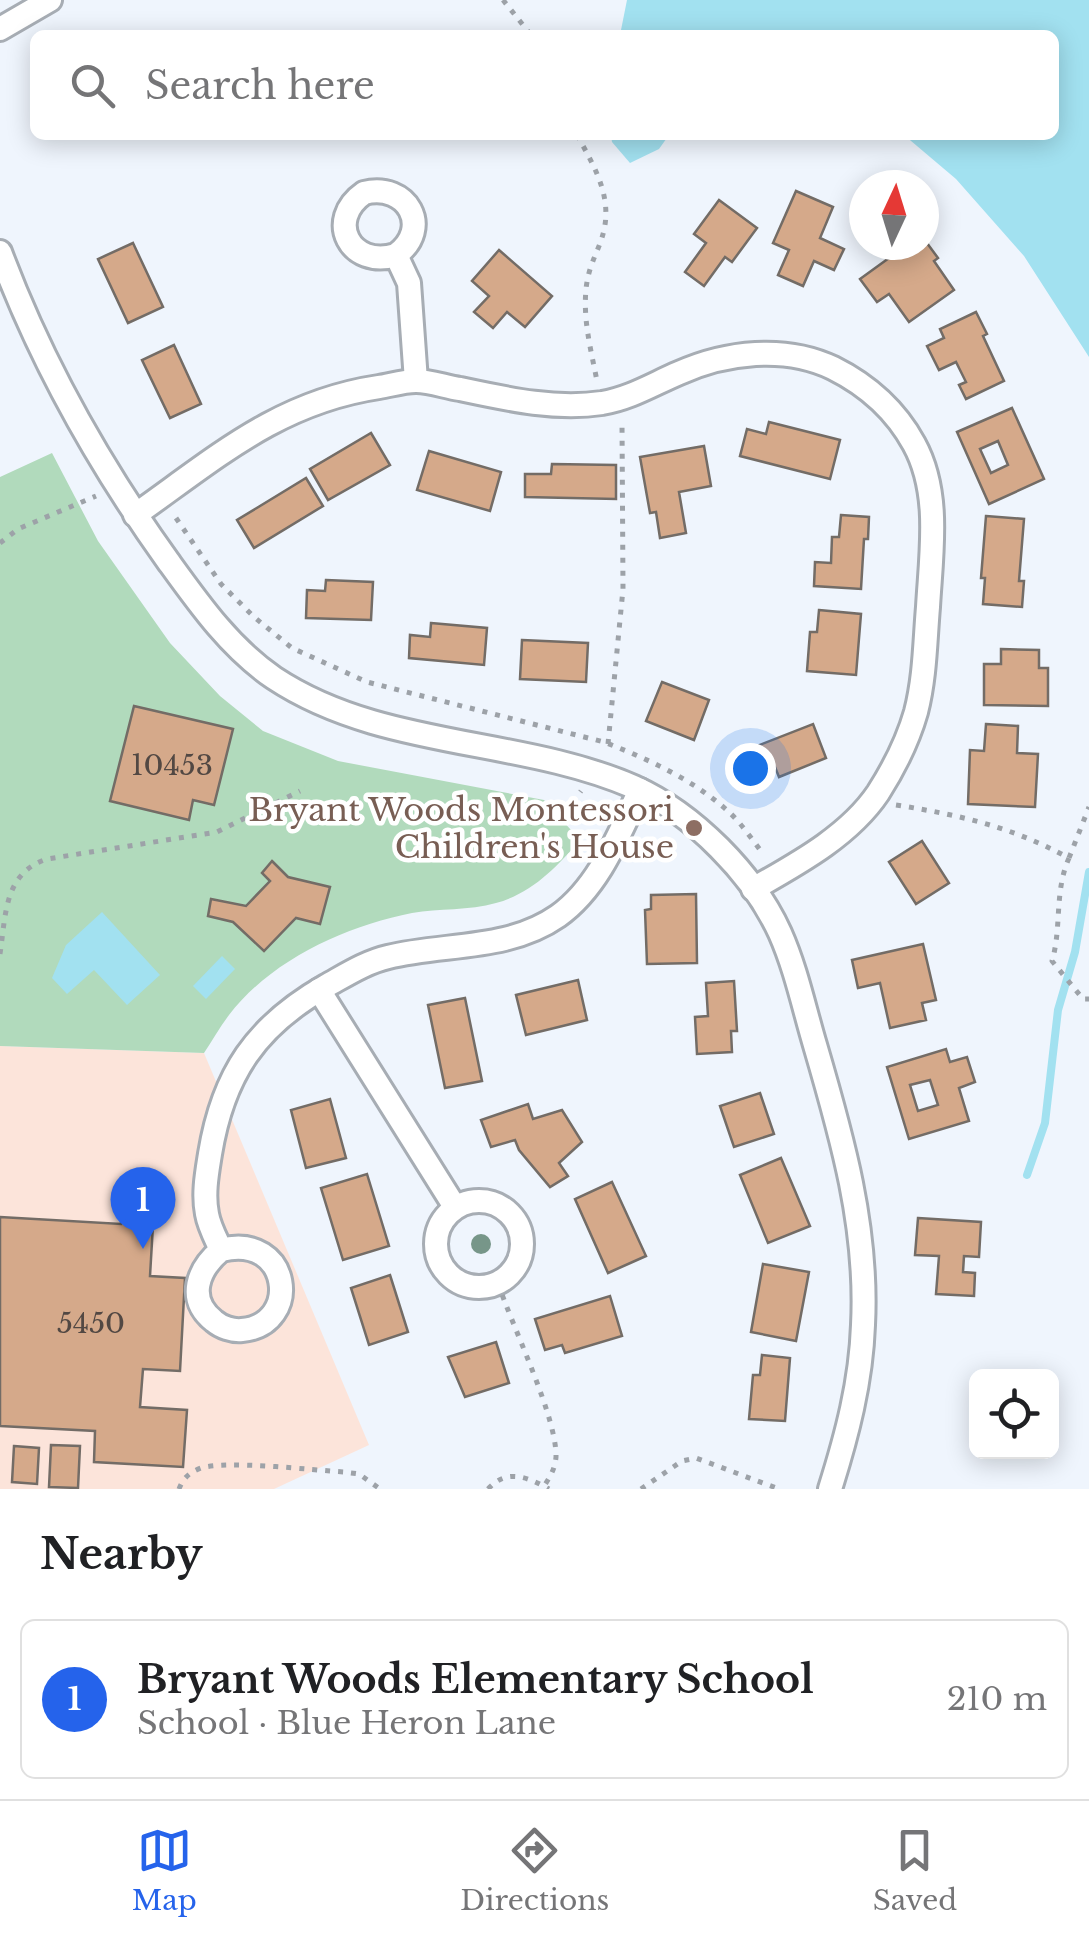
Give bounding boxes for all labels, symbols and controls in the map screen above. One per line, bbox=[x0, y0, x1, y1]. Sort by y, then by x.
search box bbox=[30, 30, 1059, 140]
icon: search bbox=[65, 58, 120, 113]
text: Search here bbox=[145, 62, 375, 109]
north arrow bbox=[849, 170, 939, 260]
your location bbox=[725, 743, 776, 794]
house number: 10453 bbox=[131, 748, 213, 783]
place label: Bryant Woods Montessori Children's House bbox=[248, 790, 674, 867]
marker: Bryant Woods Montessori Children's House bbox=[683, 817, 705, 839]
pin: 1 bbox=[110, 1166, 176, 1249]
house number: 5450 bbox=[57, 1306, 125, 1341]
map controls bbox=[969, 1369, 1059, 1459]
button: locate bbox=[969, 1369, 1059, 1459]
text: Nearby bbox=[40, 1528, 203, 1580]
text: Bryant Woods Elementary School bbox=[137, 1656, 814, 1703]
text: 1 bbox=[68, 1679, 81, 1719]
text: 210 m bbox=[947, 1679, 1047, 1719]
text: School · Blue Heron Lane bbox=[137, 1703, 556, 1743]
tab: Map bbox=[132, 1823, 197, 1918]
tab: Directions bbox=[460, 1823, 609, 1918]
tab: Saved bbox=[873, 1823, 957, 1918]

